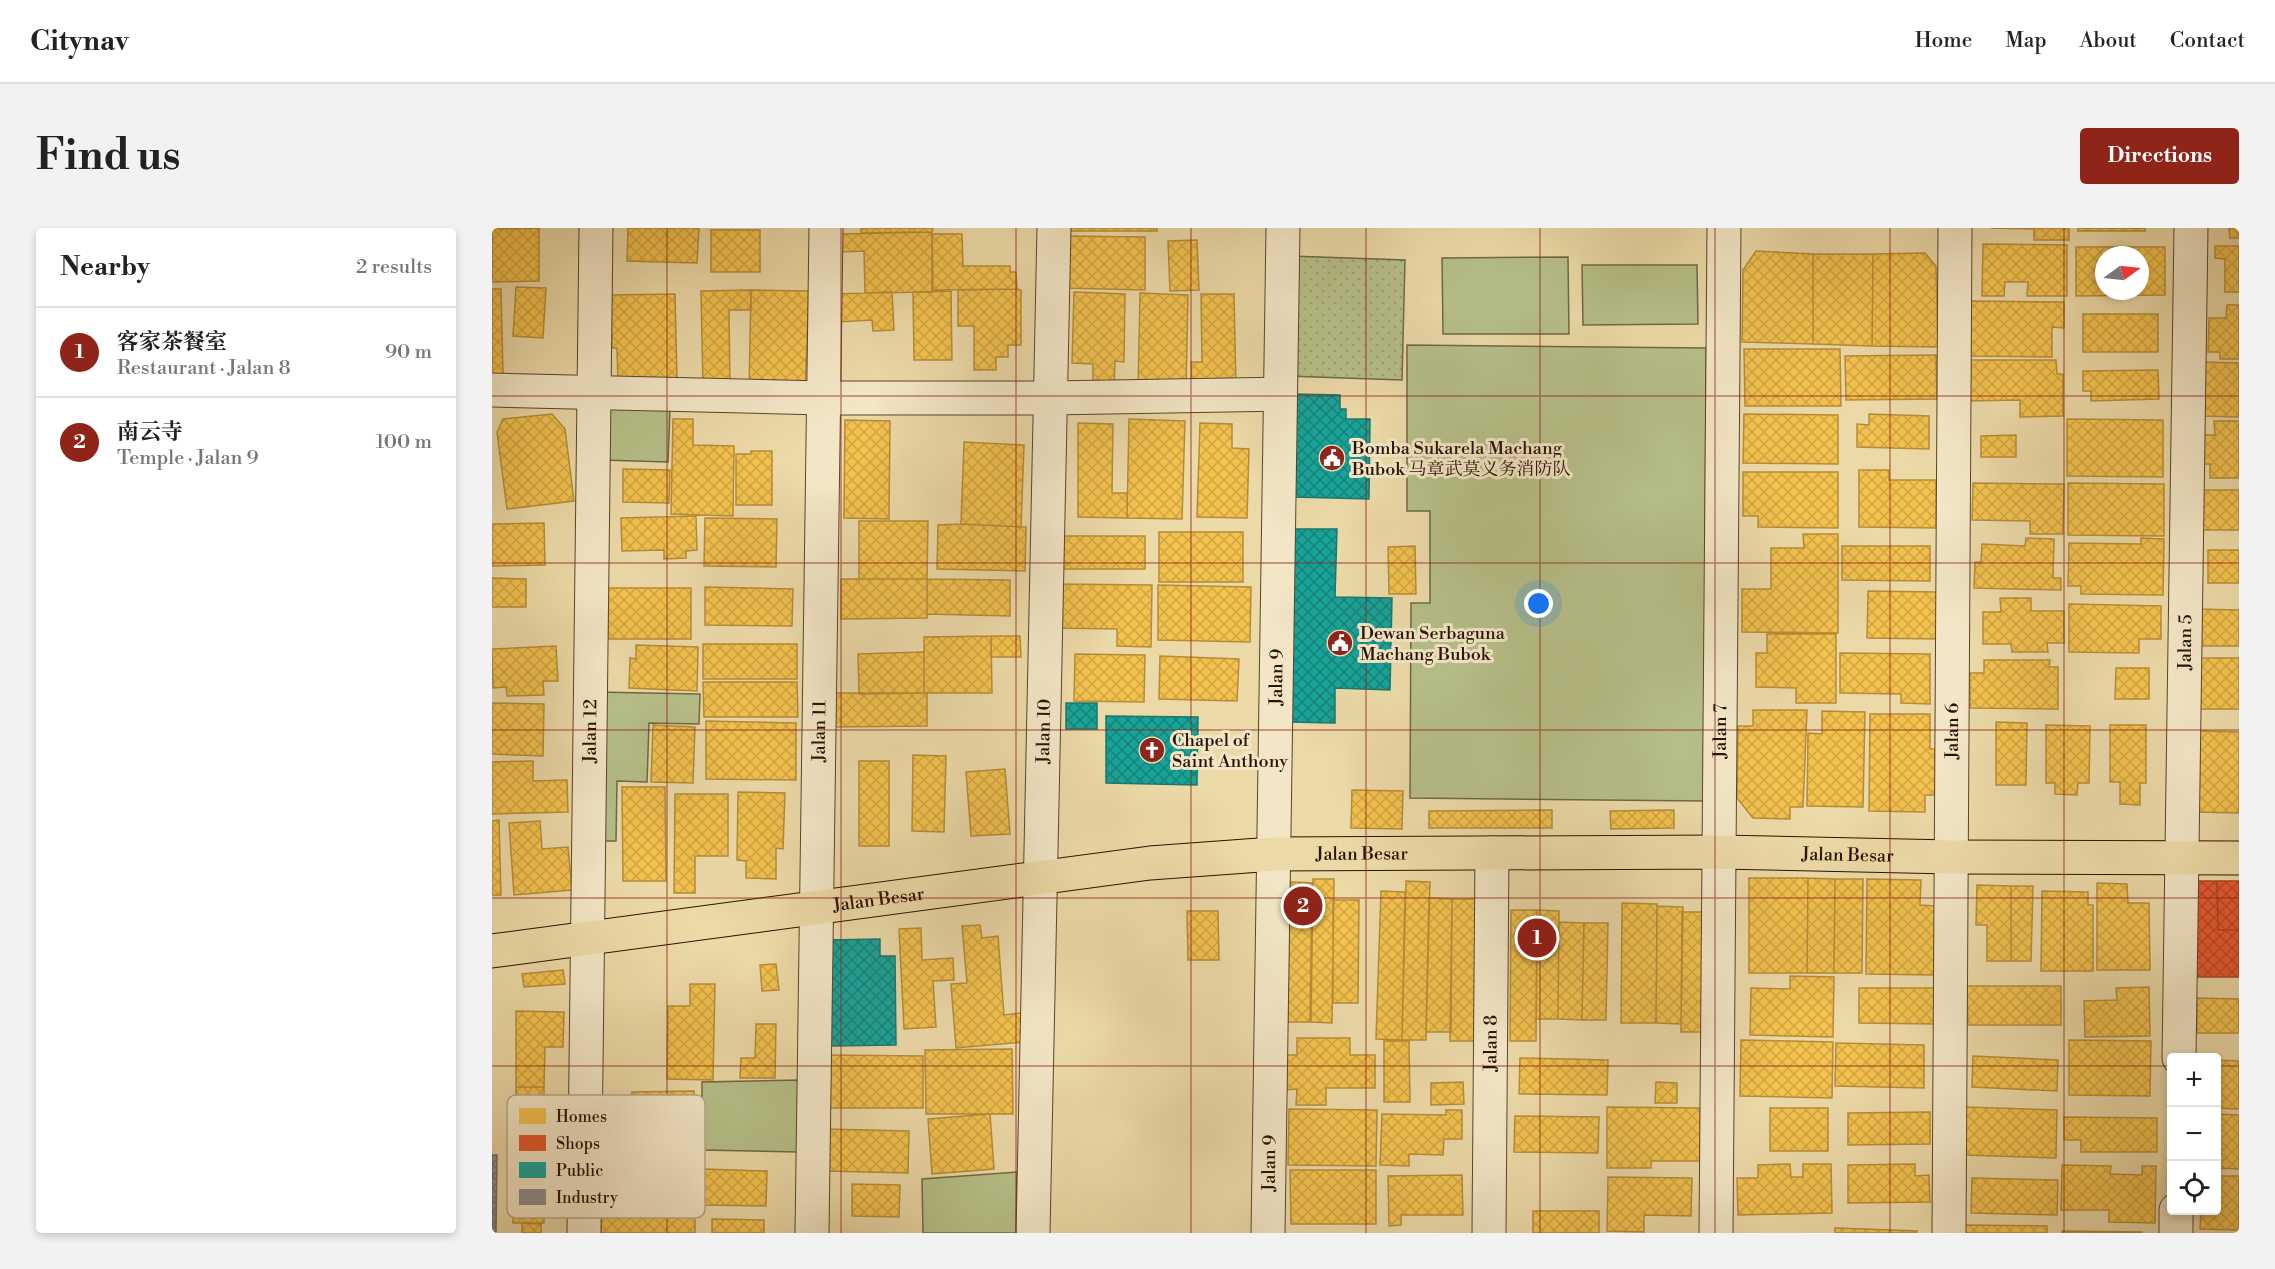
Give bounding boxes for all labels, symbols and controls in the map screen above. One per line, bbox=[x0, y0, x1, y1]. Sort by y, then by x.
text: Citynav bbox=[30, 24, 129, 59]
text: Home bbox=[1915, 28, 1972, 54]
text: Map bbox=[2005, 28, 2047, 54]
text: About bbox=[2080, 28, 2137, 54]
text: Contact bbox=[2170, 28, 2245, 54]
button: Directions bbox=[2080, 128, 2239, 184]
text: Find us bbox=[36, 130, 180, 183]
north arrow bbox=[2095, 246, 2149, 300]
text: Nearby bbox=[60, 251, 150, 283]
text: 2 results bbox=[356, 255, 432, 280]
text: 客家茶餐室 bbox=[117, 329, 227, 356]
text: 1 bbox=[75, 340, 84, 365]
text: 90 m bbox=[385, 340, 432, 365]
text: Restaurant · Jalan 8 bbox=[117, 356, 291, 381]
text: 南云寺 bbox=[117, 419, 183, 446]
text: 2 bbox=[73, 430, 86, 455]
text: 100 m bbox=[376, 430, 432, 455]
place label: Bomba Sukarela Machang Bubok 马章武莫义务消防队 bbox=[1351, 437, 1570, 481]
public building icon: Bomba Sukarela Machang Bubok 马章武莫义务消防队 bbox=[1317, 443, 1347, 473]
text: Temple · Jalan 9 bbox=[117, 446, 259, 471]
your location bbox=[1524, 589, 1553, 618]
street label: Jalan 5 bbox=[2174, 614, 2197, 671]
place label: Dewan Serbaguna Machang Bubok bbox=[1360, 622, 1506, 666]
public building icon: Dewan Serbaguna Machang Bubok bbox=[1325, 628, 1355, 658]
street label: Jalan 9 bbox=[1265, 649, 1289, 707]
street label: Jalan 10 bbox=[1032, 698, 1056, 765]
street label: Jalan 12 bbox=[579, 699, 602, 764]
street label: Jalan 11 bbox=[808, 700, 831, 763]
street label: Jalan 6 bbox=[1941, 703, 1964, 760]
street label: Jalan 7 bbox=[1709, 704, 1732, 759]
place label: Chapel of Saint Anthony bbox=[1172, 729, 1288, 773]
church icon: Chapel of Saint Anthony bbox=[1137, 735, 1167, 765]
street label: Jalan Besar bbox=[1315, 842, 1408, 866]
street label: Jalan Besar bbox=[1800, 843, 1894, 868]
street label: Jalan Besar bbox=[830, 882, 926, 917]
pin: 2 bbox=[1284, 884, 1322, 928]
pin: 1 bbox=[1518, 916, 1556, 960]
street label: Jalan 8 bbox=[1479, 1015, 1503, 1072]
map controls bbox=[2167, 1053, 2221, 1215]
button: + bbox=[2167, 1053, 2221, 1107]
legend bbox=[507, 1095, 705, 1218]
text: Homes bbox=[556, 1107, 607, 1127]
button: − bbox=[2167, 1107, 2221, 1161]
text: Shops bbox=[556, 1134, 600, 1154]
street label: Jalan 9 bbox=[1258, 1134, 1281, 1192]
text: Public bbox=[556, 1161, 603, 1181]
button: locate bbox=[2167, 1161, 2221, 1215]
text: Industry bbox=[556, 1188, 618, 1208]

